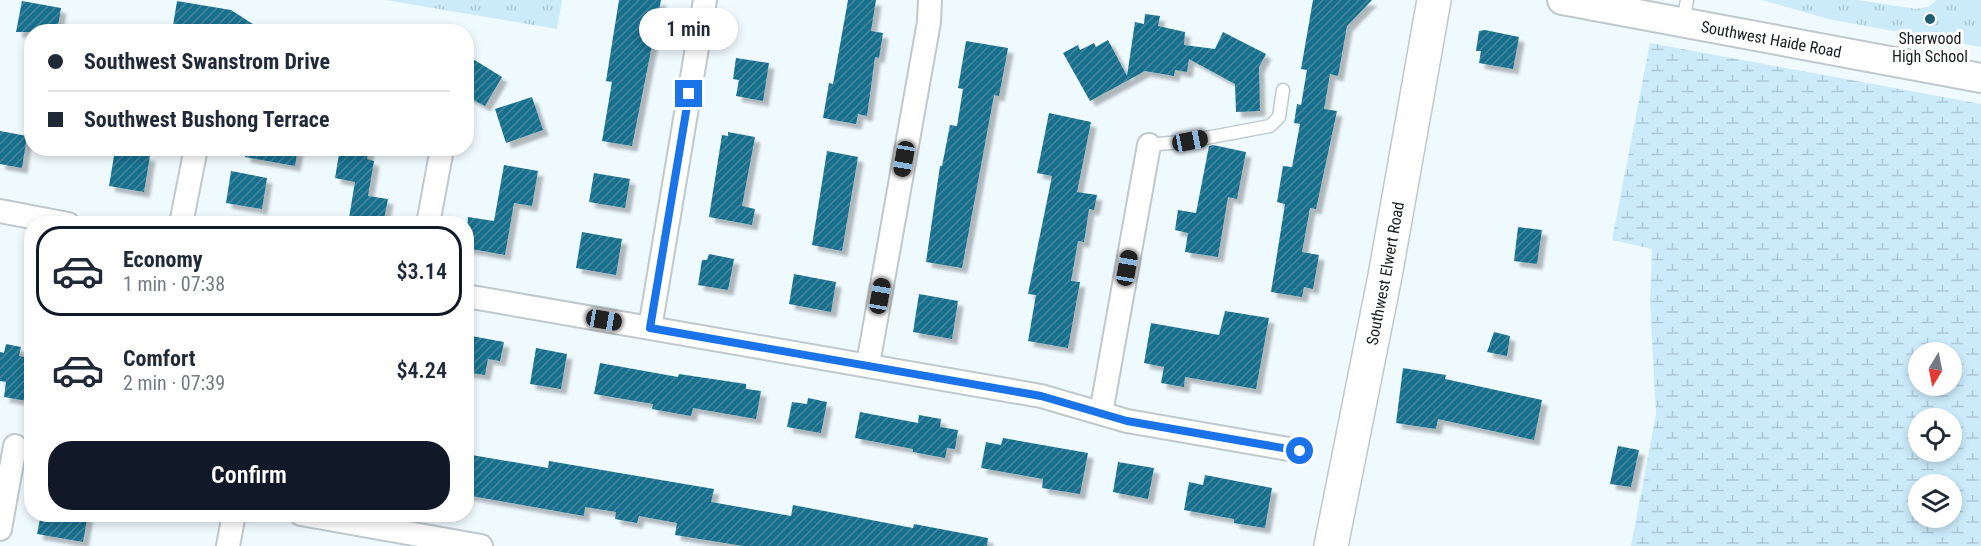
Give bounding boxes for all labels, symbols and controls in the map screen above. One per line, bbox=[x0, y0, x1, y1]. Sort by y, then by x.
callout: 1 min bbox=[640, 7, 738, 49]
marker: Sherwood High School bbox=[1923, 12, 1937, 26]
text: 1 min bbox=[666, 17, 711, 41]
street label: Southwest Haide Road bbox=[1699, 17, 1843, 62]
place label: Sherwood High School bbox=[1892, 29, 1968, 66]
text: Southwest Swanstrom Drive bbox=[84, 49, 330, 74]
route end bbox=[675, 80, 702, 107]
text: Southwest Bushong Terrace bbox=[84, 107, 330, 132]
car bbox=[1171, 129, 1209, 153]
car bbox=[892, 140, 916, 178]
street label: Southwest Elwert Road bbox=[1362, 200, 1408, 347]
icon: car bbox=[51, 244, 105, 298]
text: Economy bbox=[123, 247, 203, 272]
car bbox=[1115, 249, 1139, 287]
text: $3.14 bbox=[396, 259, 447, 284]
text: 1 min · 07:38 bbox=[123, 272, 225, 296]
car bbox=[868, 277, 892, 315]
car bbox=[585, 308, 623, 332]
north arrow bbox=[1908, 342, 1962, 396]
map controls bbox=[1908, 342, 1962, 528]
icon: car bbox=[51, 343, 105, 397]
text: Comfort bbox=[123, 346, 196, 371]
text: $4.24 bbox=[396, 358, 447, 383]
text: 2 min · 07:39 bbox=[123, 371, 225, 395]
button: locate bbox=[1908, 408, 1962, 462]
route start bbox=[1286, 437, 1313, 464]
button: Confirm bbox=[48, 441, 450, 510]
button: layers bbox=[1908, 474, 1962, 528]

